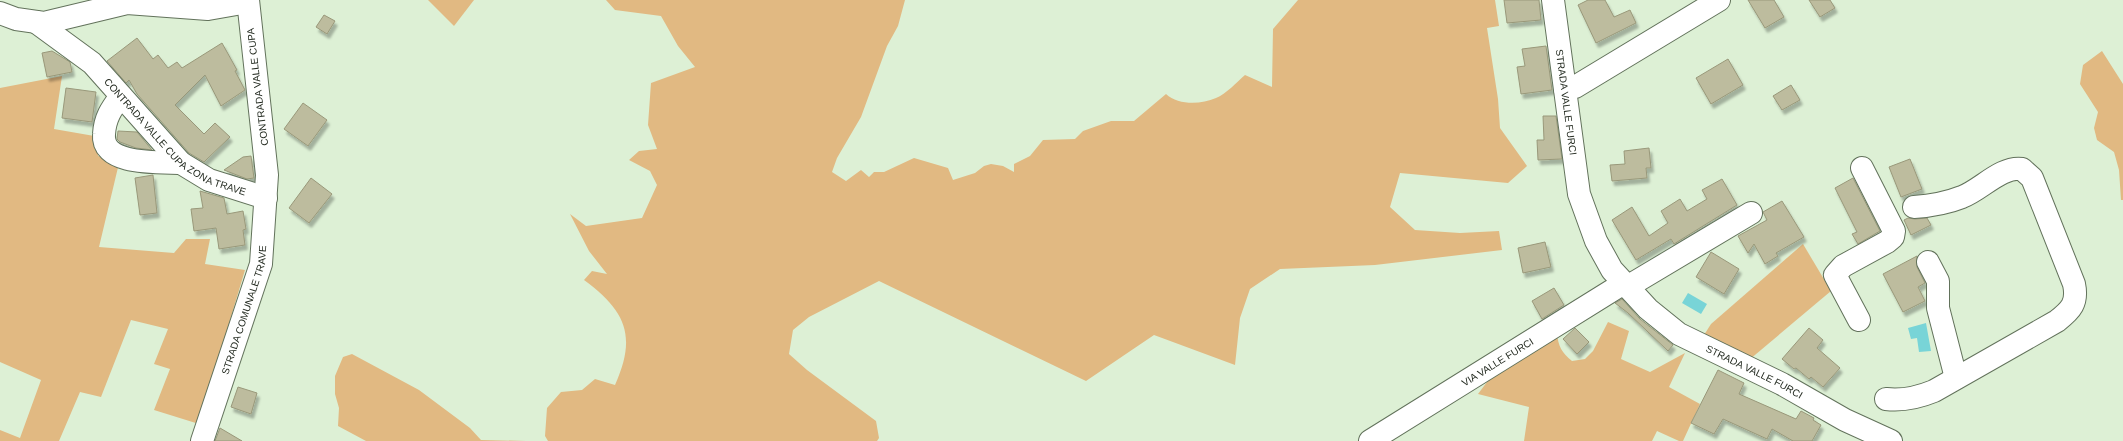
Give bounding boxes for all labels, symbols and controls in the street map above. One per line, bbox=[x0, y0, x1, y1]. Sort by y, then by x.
street label: CONTRADA VALLE CUPA bbox=[245, 27, 270, 146]
street label: STRADA VALLE FURCI bbox=[1554, 49, 1579, 156]
street label: CONTRADA VALLE CUPA ZONA TRAVE bbox=[102, 76, 248, 197]
street label: STRADA COMUNALE TRAVE bbox=[220, 245, 268, 376]
street label: VIA VALLE FURCI bbox=[1460, 336, 1535, 389]
street label: STRADA VALLE FURCI bbox=[1704, 343, 1805, 401]

